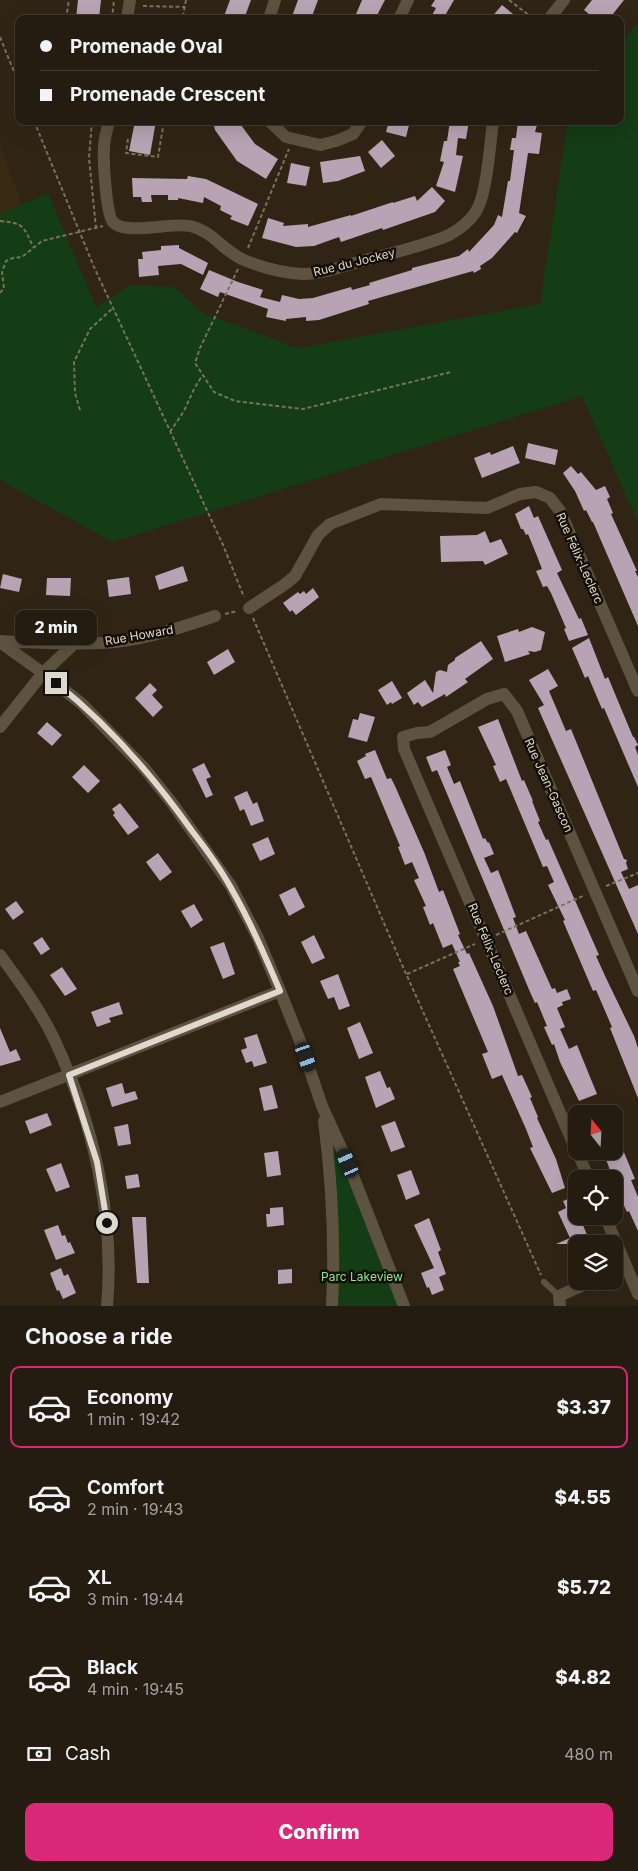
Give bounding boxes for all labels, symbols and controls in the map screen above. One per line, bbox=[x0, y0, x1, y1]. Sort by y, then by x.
text: Promenade Oval bbox=[70, 35, 223, 58]
text: Promenade Crescent bbox=[70, 83, 265, 106]
street label: Rue du Jockey bbox=[312, 245, 397, 279]
street label: Rue Félix-Leclerc bbox=[553, 510, 607, 606]
callout: 2 min bbox=[15, 610, 97, 646]
text: 2 min bbox=[34, 617, 78, 637]
street label: Rue Howard bbox=[104, 622, 174, 648]
route end bbox=[45, 672, 67, 694]
street label: Rue Jean-Gascon bbox=[521, 736, 577, 834]
street label: Rue Félix-Leclerc bbox=[465, 901, 517, 997]
car bbox=[294, 1040, 317, 1074]
north arrow bbox=[568, 1105, 622, 1160]
map controls bbox=[568, 1105, 623, 1290]
car bbox=[335, 1146, 360, 1180]
button: locate bbox=[568, 1170, 623, 1225]
route start bbox=[96, 1212, 118, 1234]
button: layers bbox=[568, 1235, 623, 1290]
park label: Parc Lakeview bbox=[321, 1269, 403, 1284]
text: Choose a ride bbox=[25, 1323, 173, 1349]
icon: car bbox=[27, 1385, 72, 1430]
text: Economy bbox=[87, 1386, 173, 1409]
text: $3.37 bbox=[556, 1396, 611, 1419]
text: 1 min · 19:42 bbox=[87, 1409, 180, 1429]
icon: car bbox=[27, 1475, 72, 1520]
text: Comfort bbox=[87, 1476, 164, 1499]
text: $4.55 bbox=[555, 1486, 611, 1509]
text: 2 min · 19:43 bbox=[87, 1499, 183, 1519]
icon: car bbox=[27, 1565, 72, 1610]
text: XL bbox=[87, 1566, 112, 1589]
text: $5.72 bbox=[557, 1576, 611, 1599]
text: 3 min · 19:44 bbox=[87, 1589, 184, 1609]
icon: car bbox=[27, 1655, 72, 1700]
text: Black bbox=[87, 1656, 138, 1679]
text: $4.82 bbox=[555, 1666, 611, 1689]
text: 4 min · 19:45 bbox=[87, 1679, 184, 1699]
icon: cash bbox=[25, 1740, 53, 1768]
text: Cash bbox=[65, 1742, 111, 1765]
text: 480 m bbox=[564, 1744, 613, 1764]
button: Confirm bbox=[25, 1803, 613, 1861]

